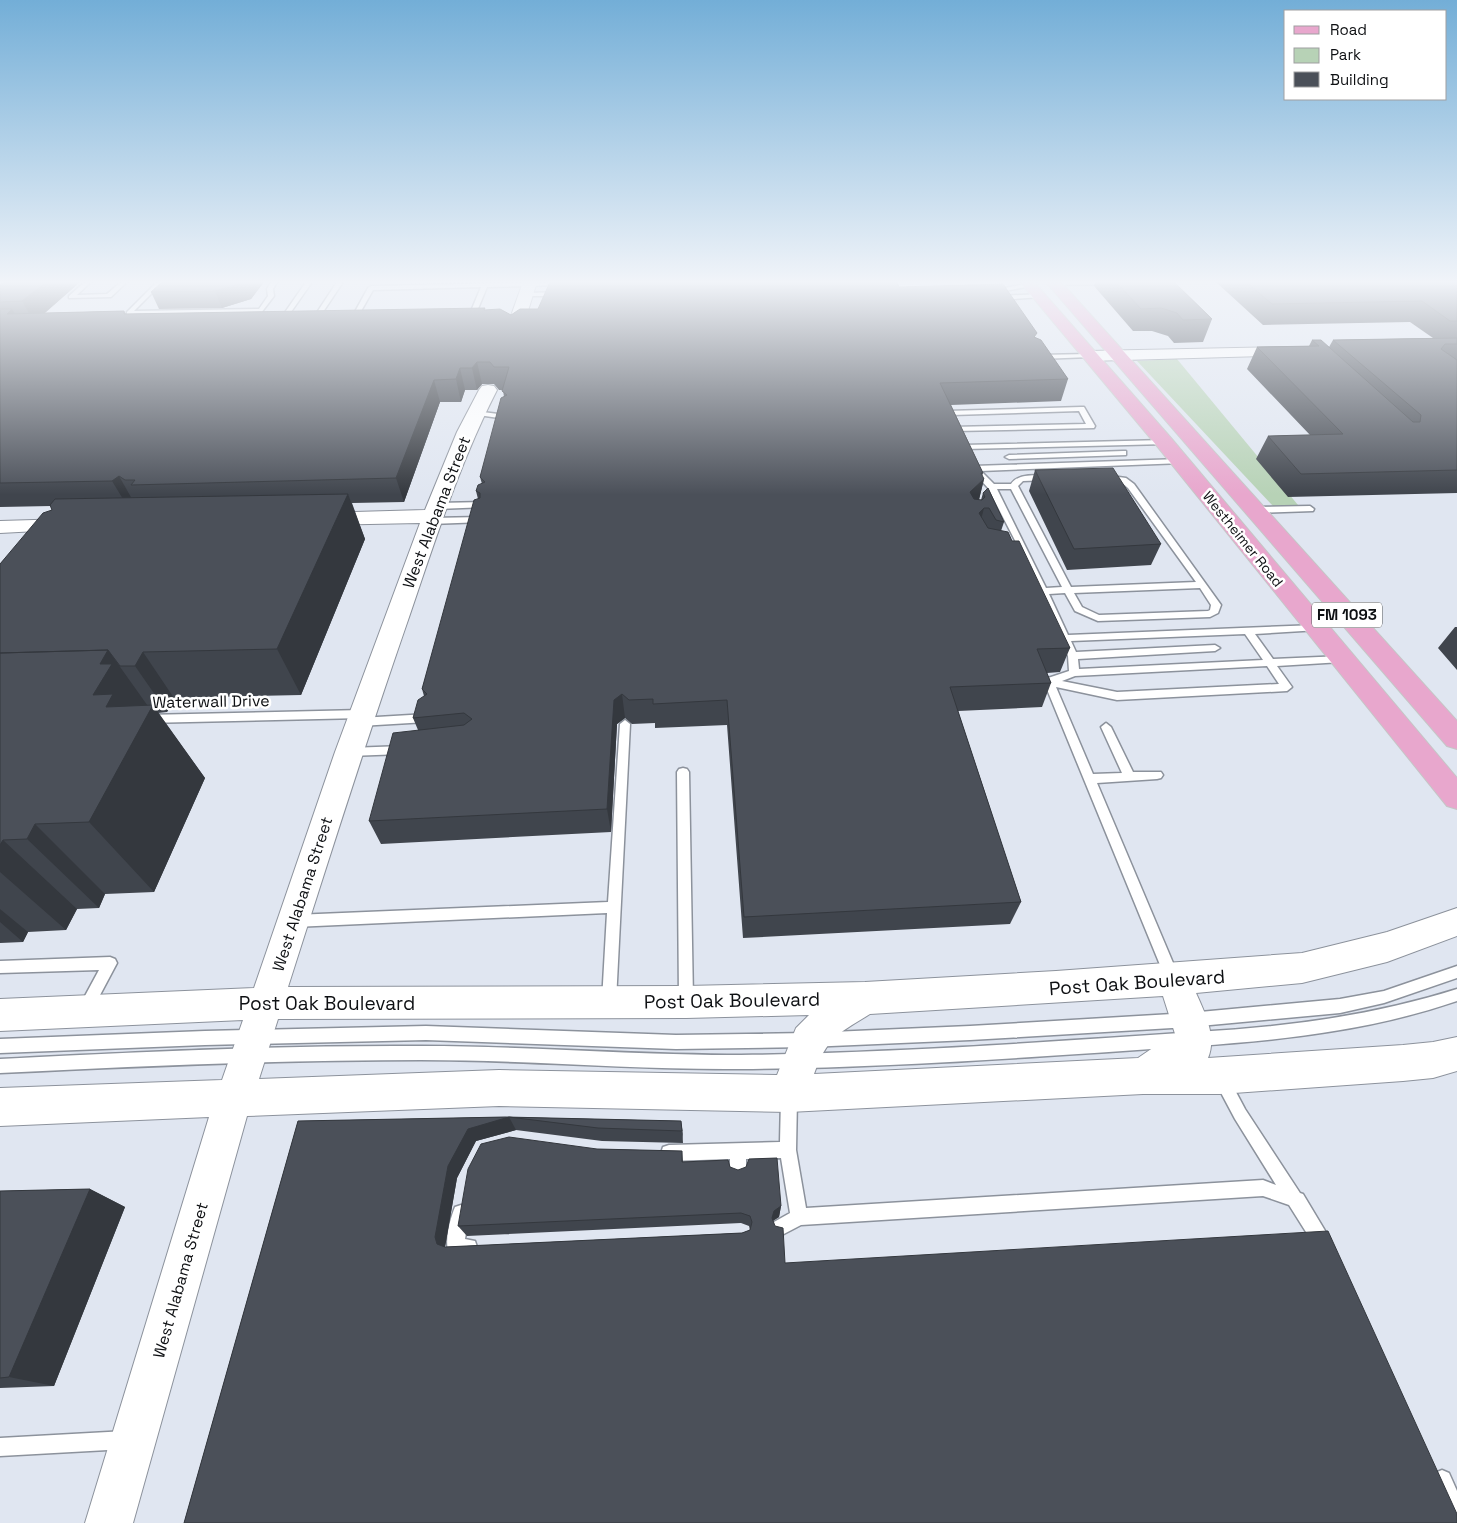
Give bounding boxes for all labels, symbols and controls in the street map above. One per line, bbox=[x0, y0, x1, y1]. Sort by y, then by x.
legend bbox=[1284, 10, 1447, 100]
text: Road bbox=[1330, 20, 1367, 39]
text: Park bbox=[1330, 45, 1361, 64]
text: Building bbox=[1330, 70, 1389, 89]
street label: West Alabama Street bbox=[398, 433, 475, 591]
street label: Westheimer Road bbox=[1199, 488, 1287, 590]
road number: FM 1093 bbox=[1312, 602, 1382, 628]
street label: Waterwall Drive bbox=[152, 690, 270, 713]
street label: West Alabama Street bbox=[268, 814, 337, 974]
street label: Post Oak Boulevard bbox=[1048, 964, 1226, 1001]
street label: Post Oak Boulevard bbox=[644, 986, 820, 1015]
street label: Post Oak Boulevard bbox=[239, 991, 415, 1016]
street label: West Alabama Street bbox=[148, 1200, 213, 1361]

